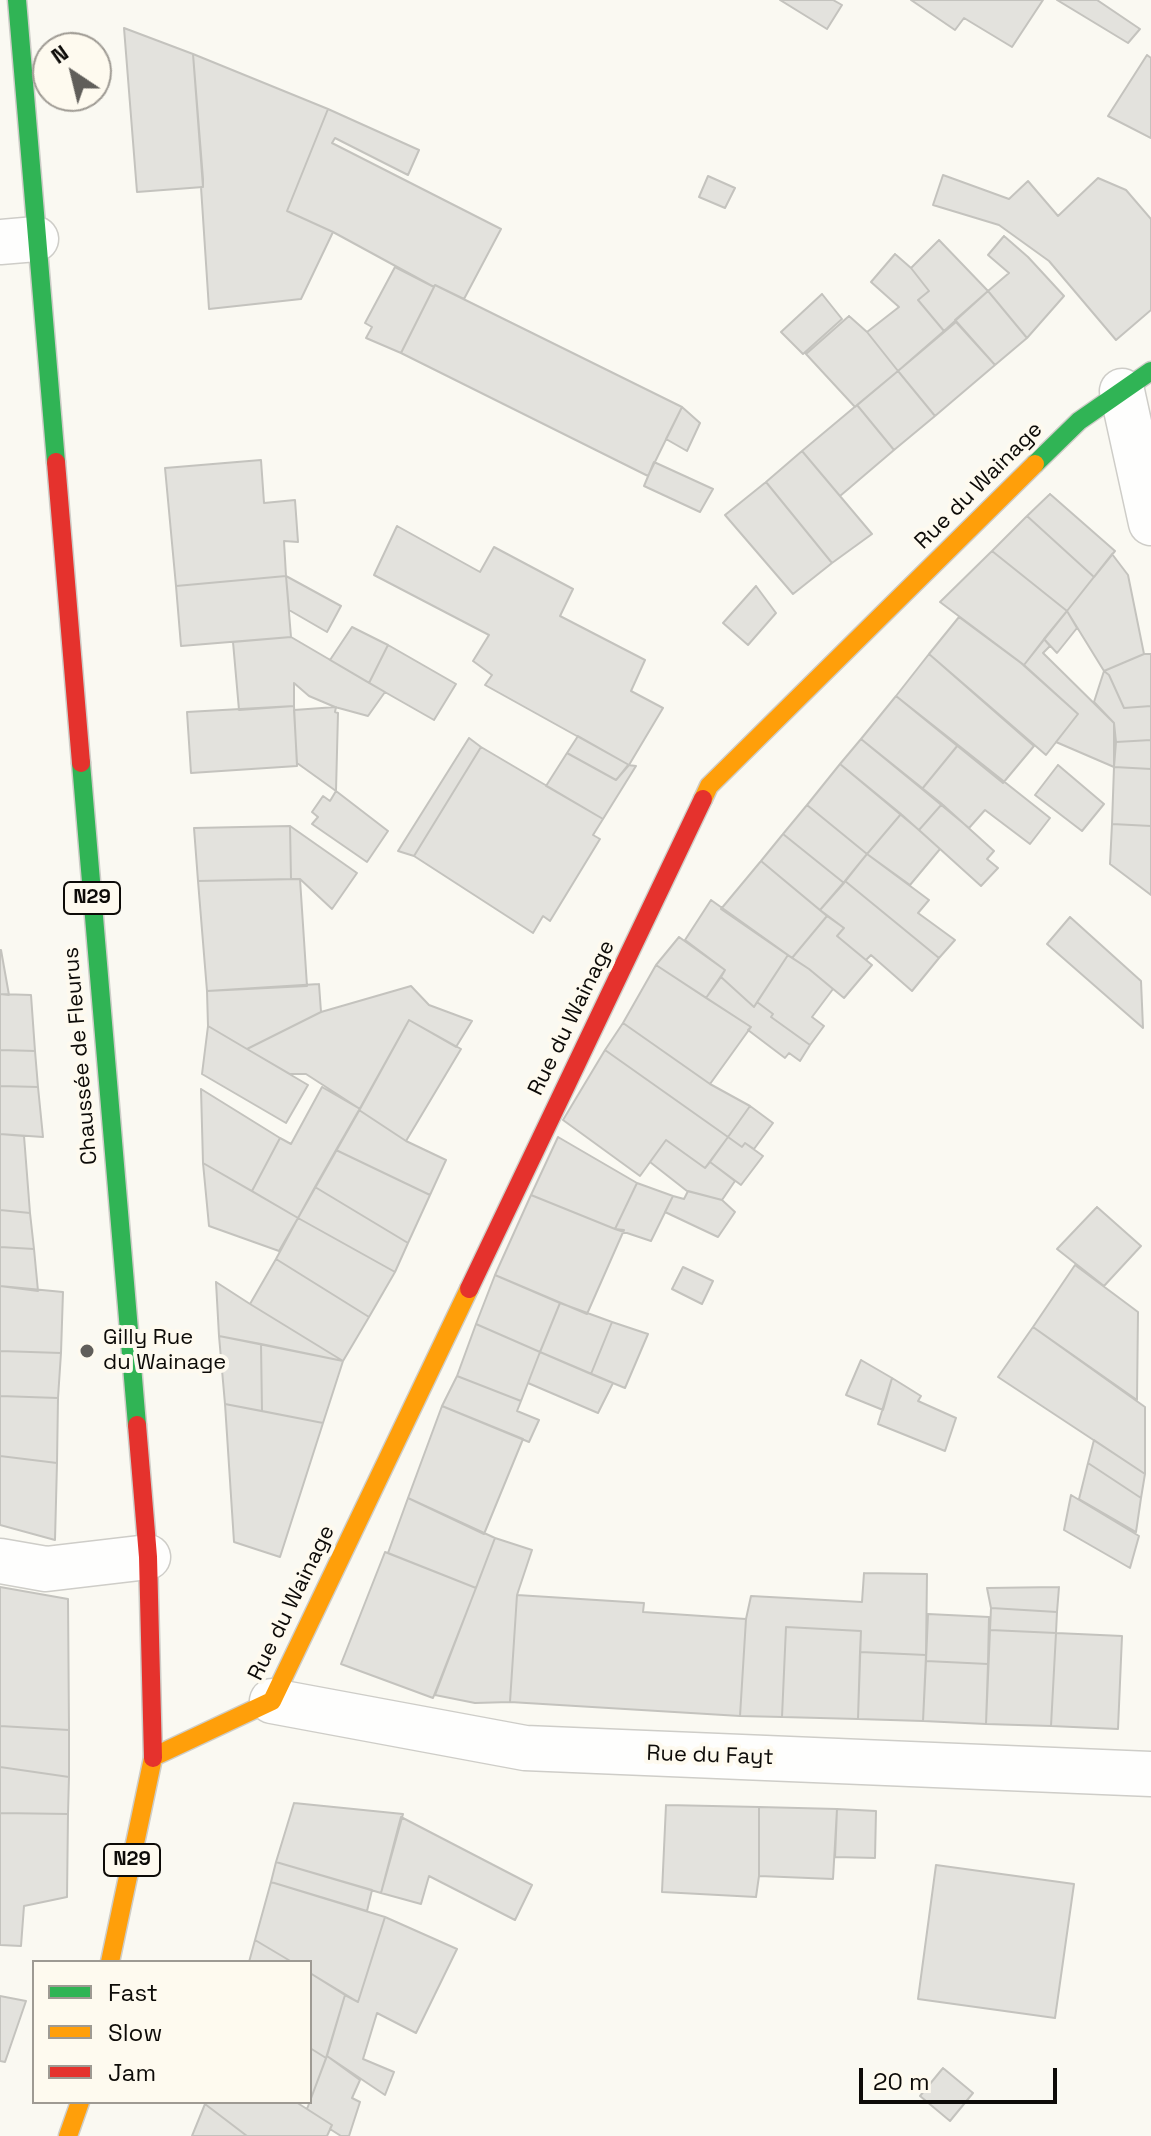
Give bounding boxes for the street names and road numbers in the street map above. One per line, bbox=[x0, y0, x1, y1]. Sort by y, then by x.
street label: Rue du Wainage bbox=[910, 417, 1048, 555]
road number: N29 bbox=[64, 882, 120, 914]
street label: Rue du Wainage bbox=[523, 936, 621, 1100]
street label: Chaussée de Fleurus bbox=[58, 946, 104, 1166]
street label: Rue du Wainage bbox=[243, 1521, 341, 1685]
street label: Rue du Fayt bbox=[646, 1741, 774, 1771]
road number: N29 bbox=[104, 1844, 160, 1876]

